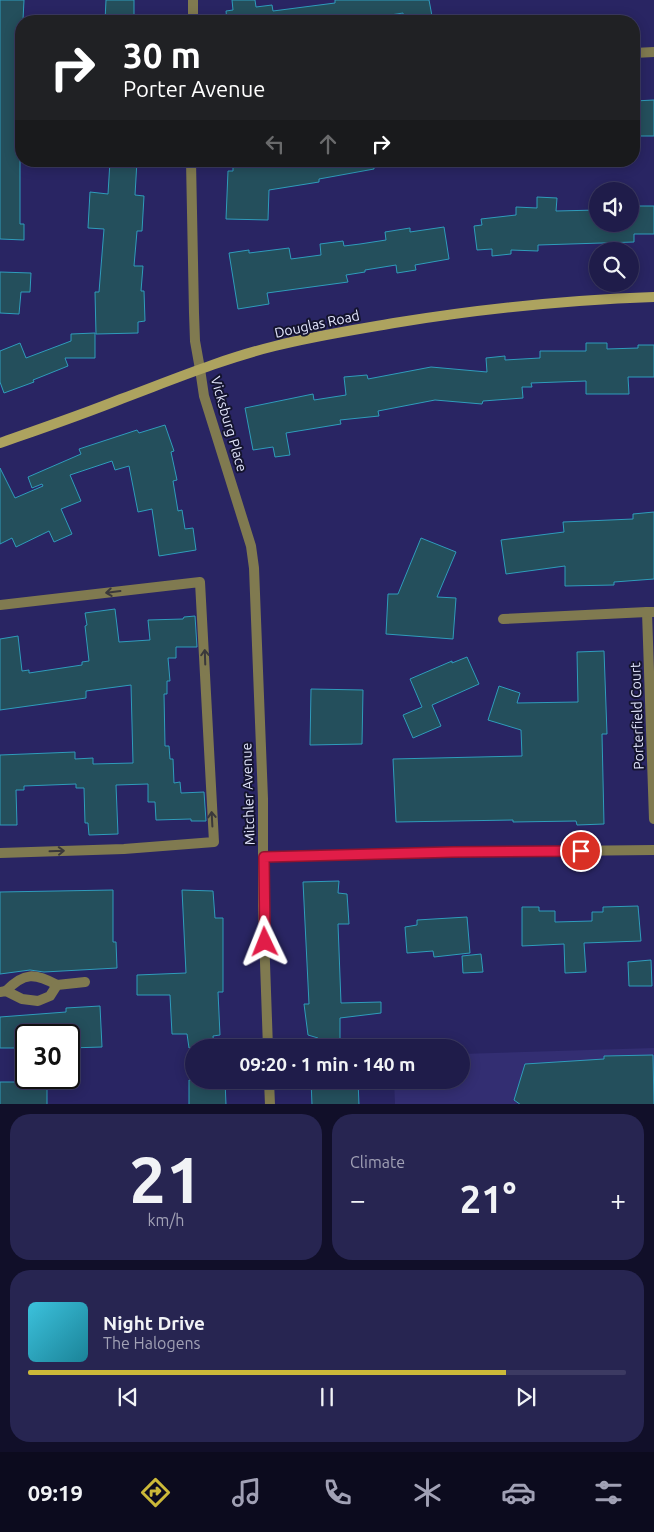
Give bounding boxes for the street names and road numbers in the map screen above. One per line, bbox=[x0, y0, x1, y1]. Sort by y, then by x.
street label: Douglas Road bbox=[273, 307, 361, 341]
street label: Vicksburg Place bbox=[208, 374, 250, 474]
street label: Porterfield Court bbox=[627, 662, 647, 770]
street label: Mitchler Avenue bbox=[238, 742, 258, 846]

